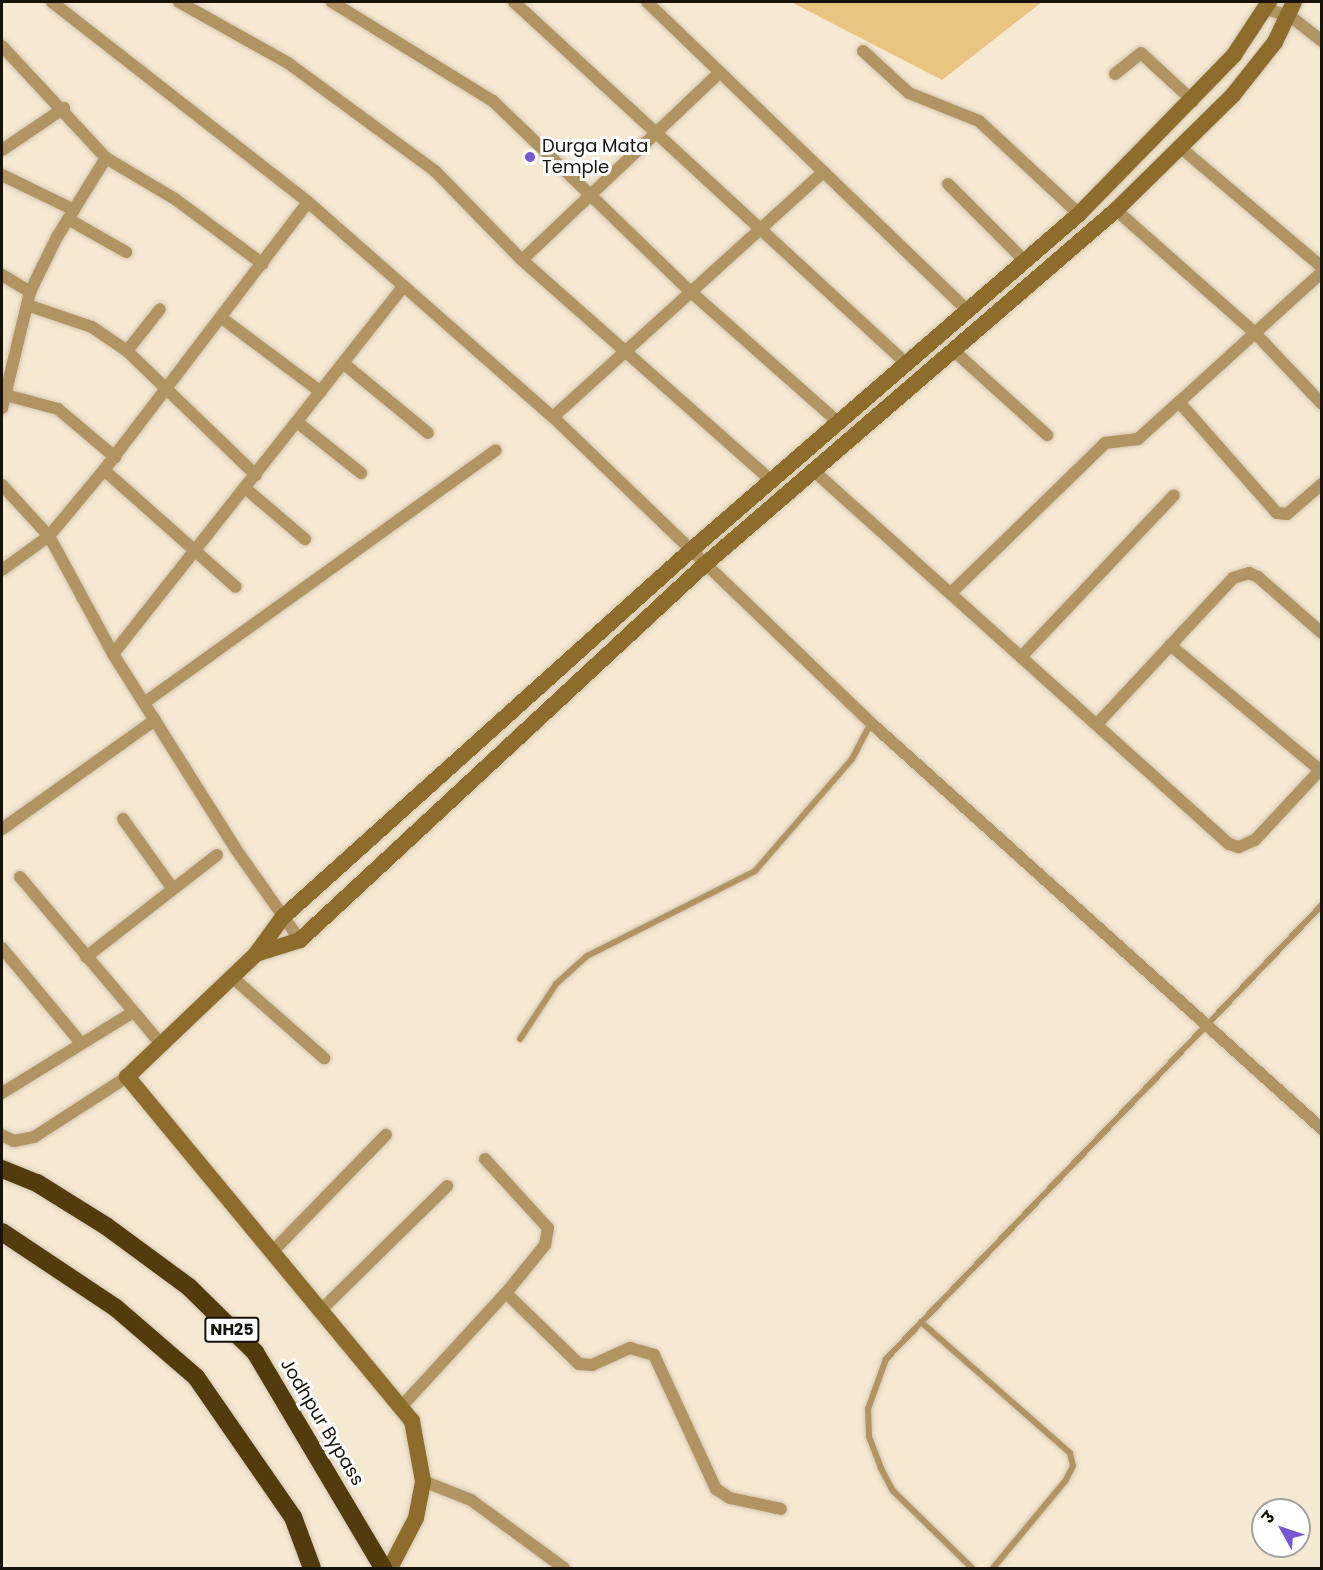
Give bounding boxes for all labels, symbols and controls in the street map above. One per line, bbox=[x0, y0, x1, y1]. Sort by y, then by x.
place label: Durga Mata Temple bbox=[542, 136, 648, 178]
marker: Durga Mata Temple bbox=[523, 150, 537, 164]
road number: NH25 bbox=[204, 1317, 260, 1343]
street label: Jodhpur Bypass bbox=[276, 1355, 368, 1489]
north arrow bbox=[1251, 1498, 1311, 1558]
text: उ bbox=[1257, 1507, 1280, 1528]

